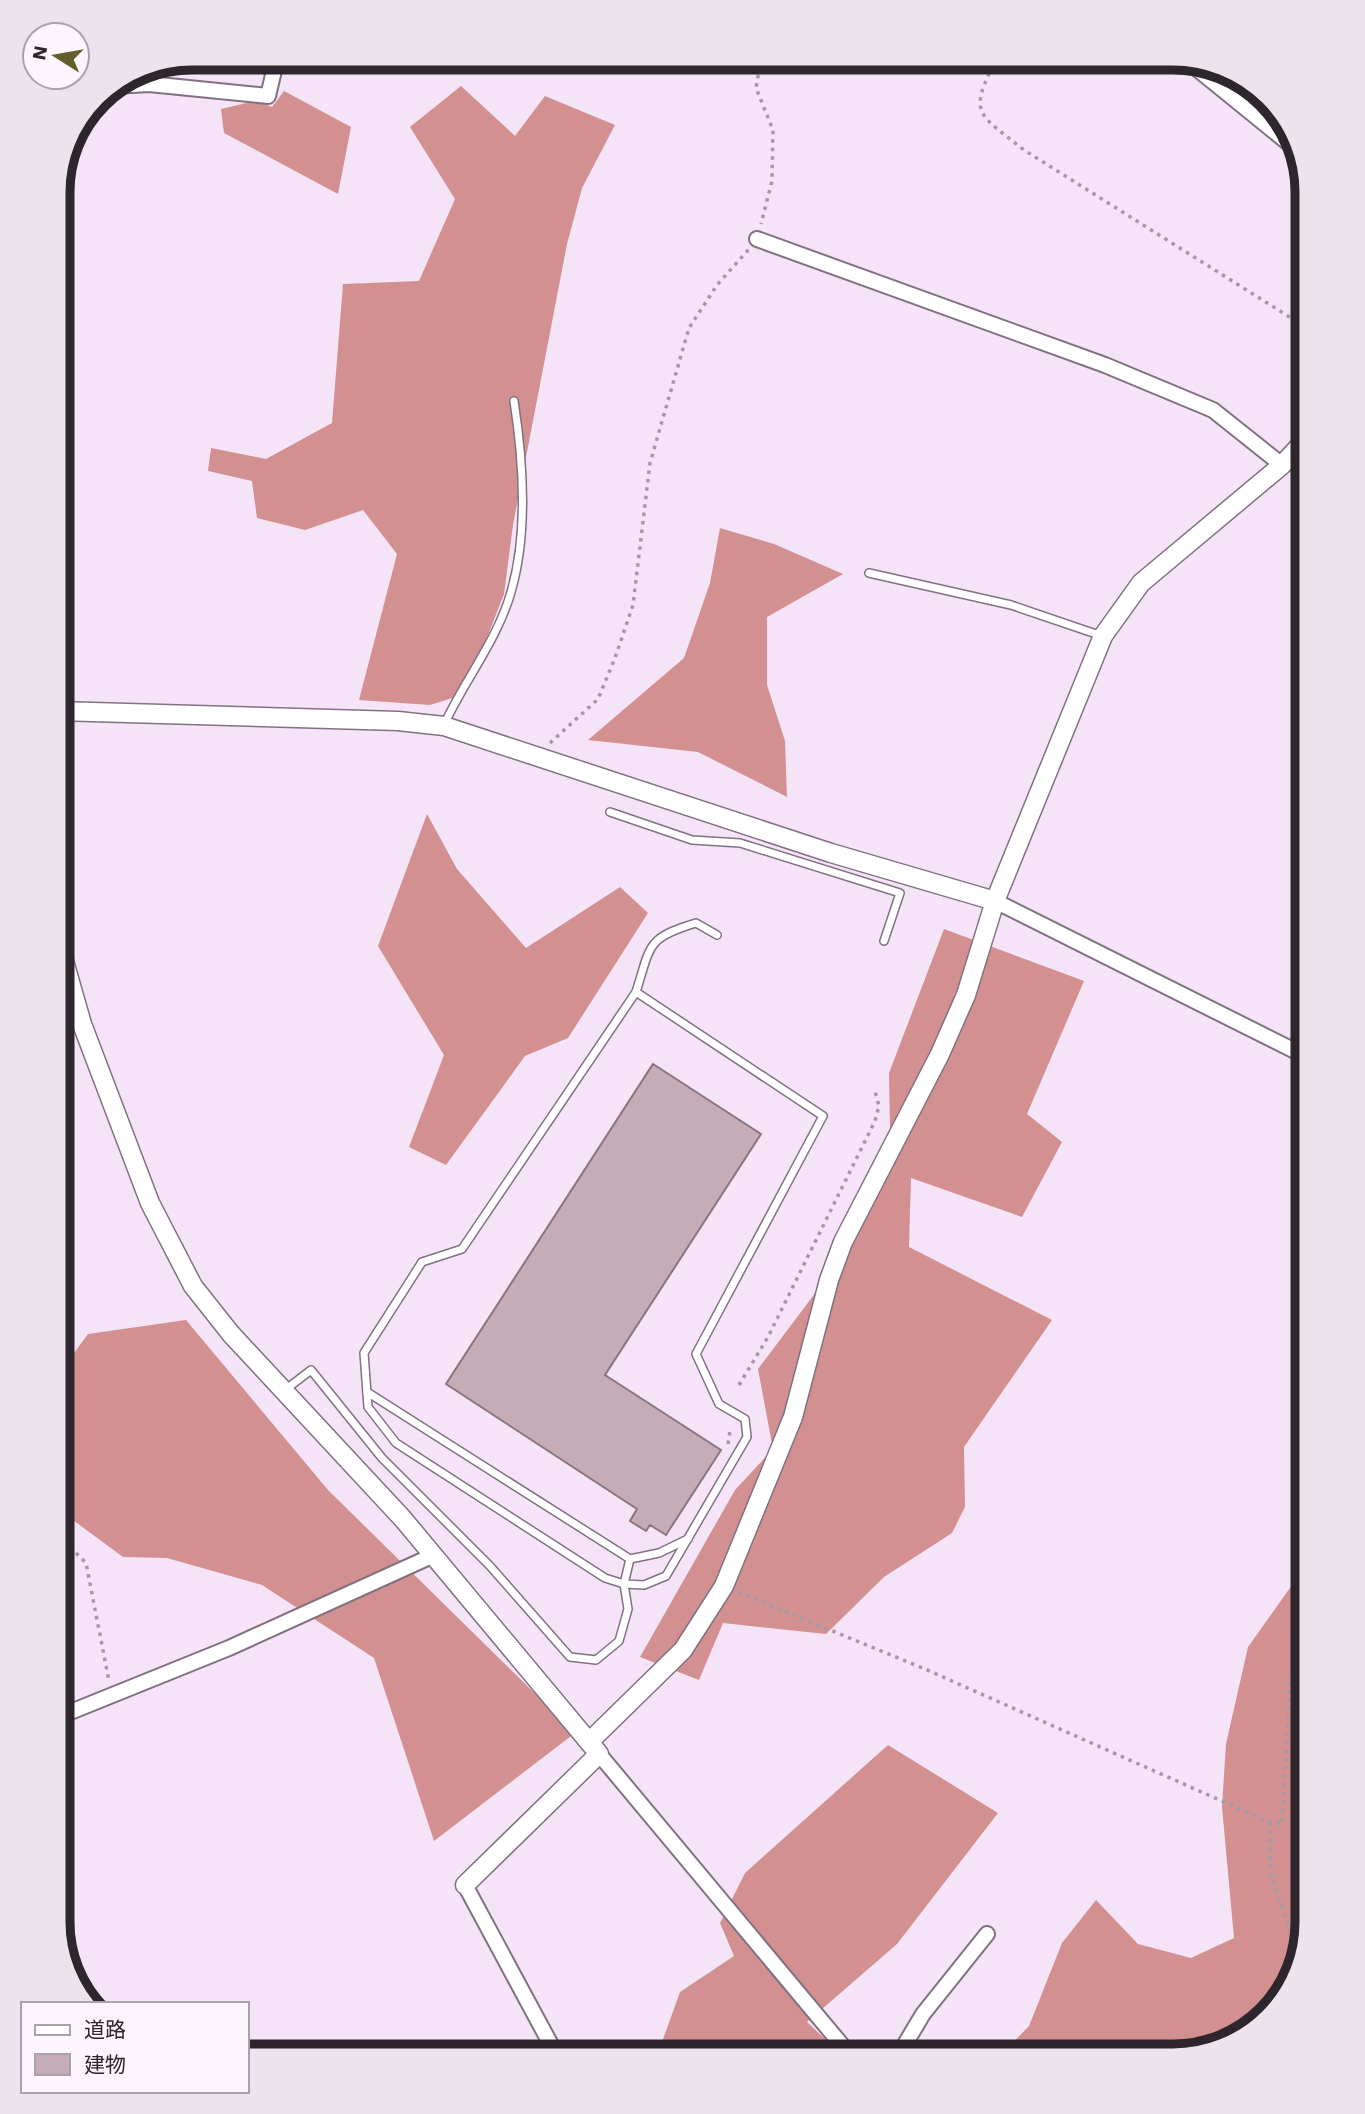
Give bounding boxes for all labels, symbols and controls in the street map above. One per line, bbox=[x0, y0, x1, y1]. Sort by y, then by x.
north arrow bbox=[21, 21, 91, 91]
text: N bbox=[27, 44, 52, 62]
legend bbox=[21, 2002, 248, 2093]
text: 道路 bbox=[84, 2017, 126, 2042]
text: 建物 bbox=[84, 2052, 126, 2077]

